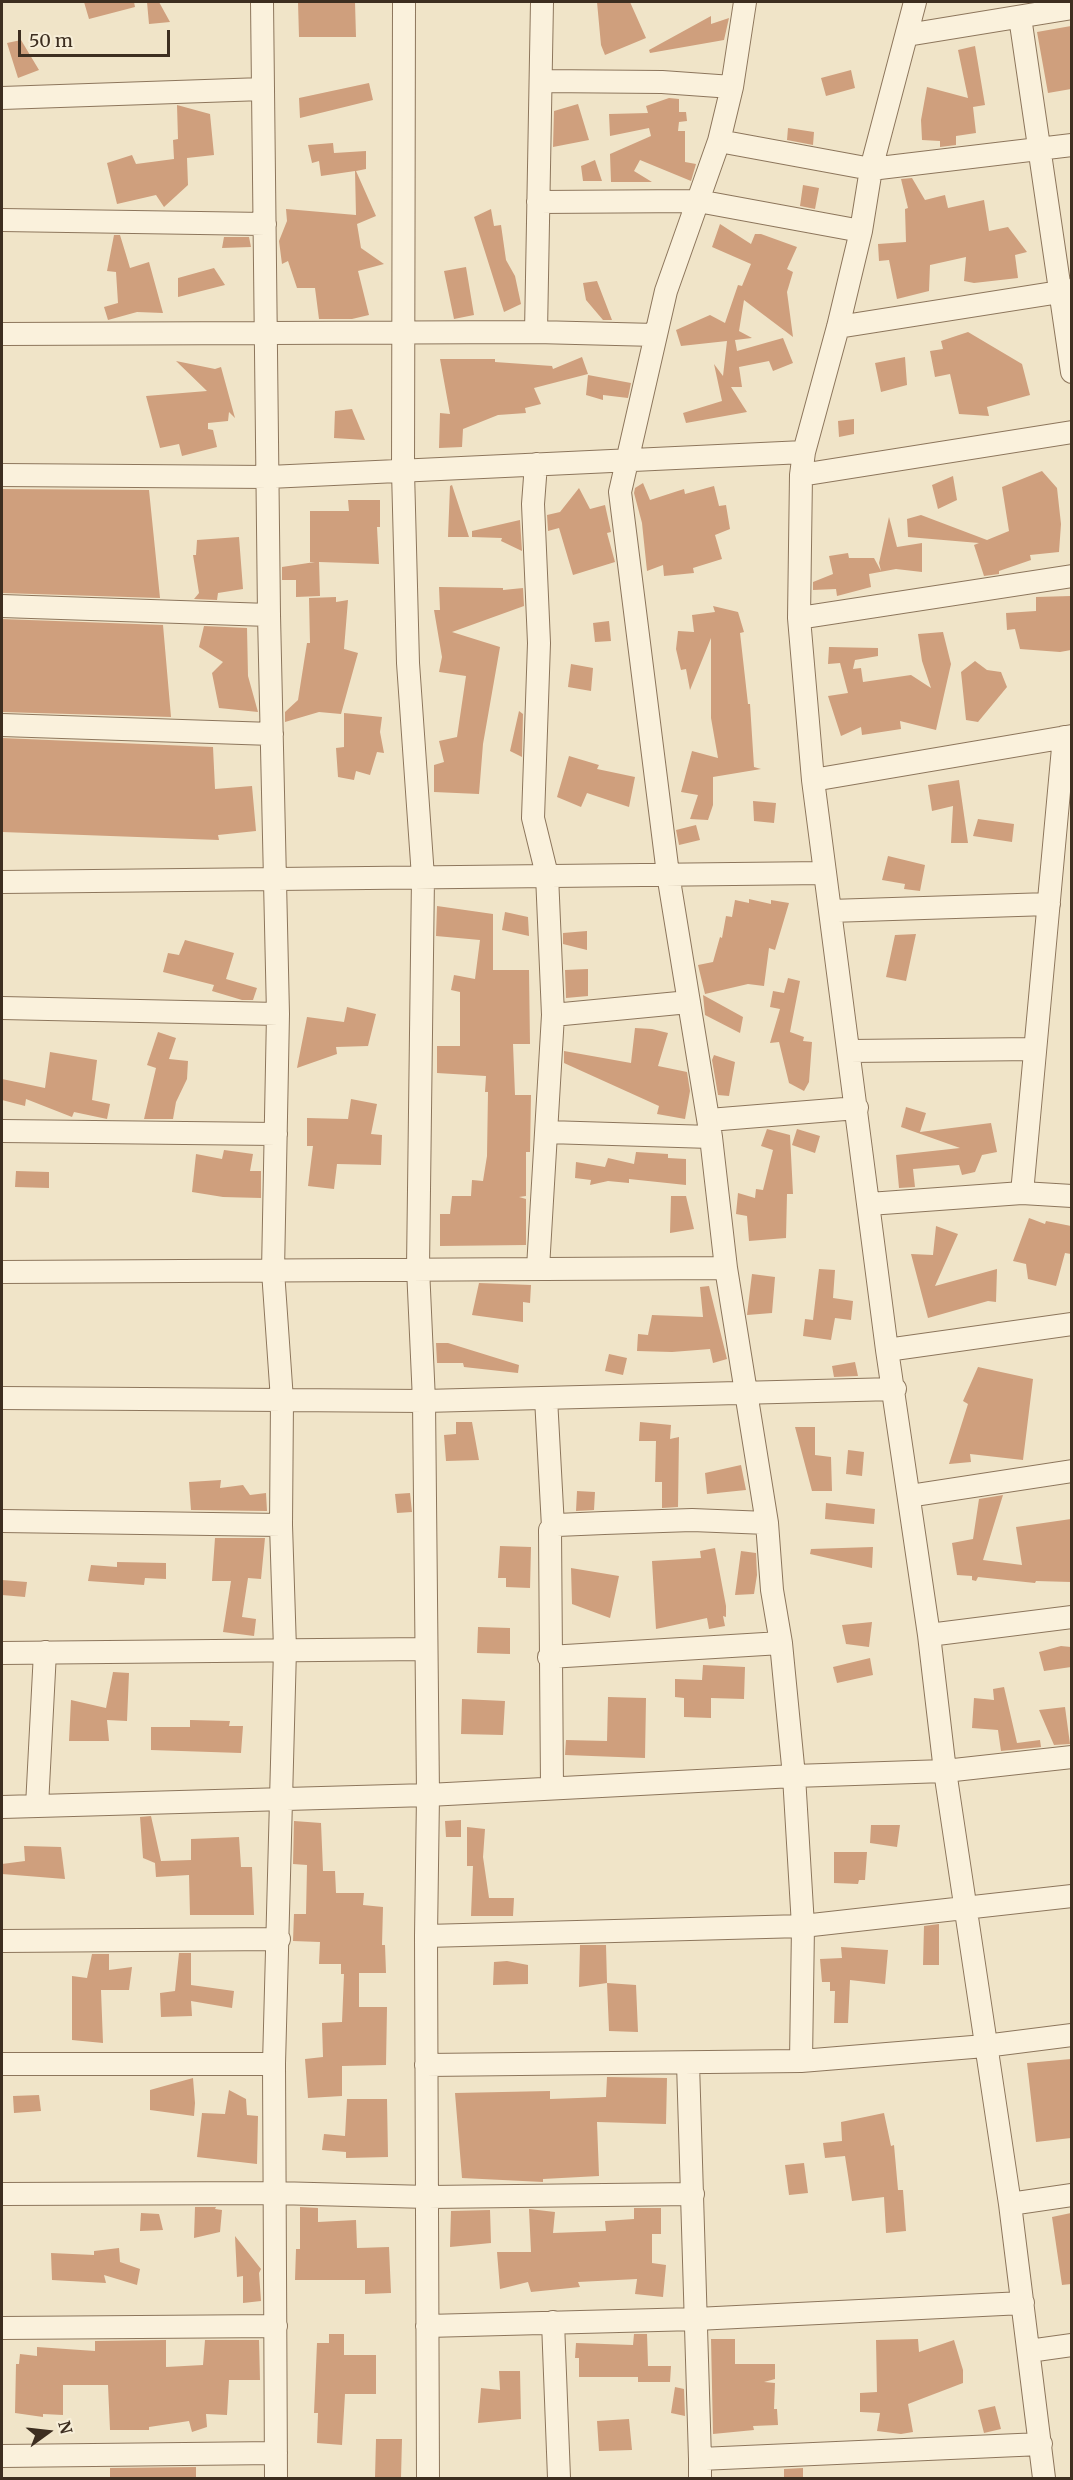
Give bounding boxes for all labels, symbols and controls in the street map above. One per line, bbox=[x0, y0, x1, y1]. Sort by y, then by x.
scale bar bbox=[21, 18, 172, 56]
text: 50 m bbox=[29, 29, 73, 52]
north arrow bbox=[18, 2402, 78, 2462]
text: N bbox=[54, 2419, 77, 2436]

